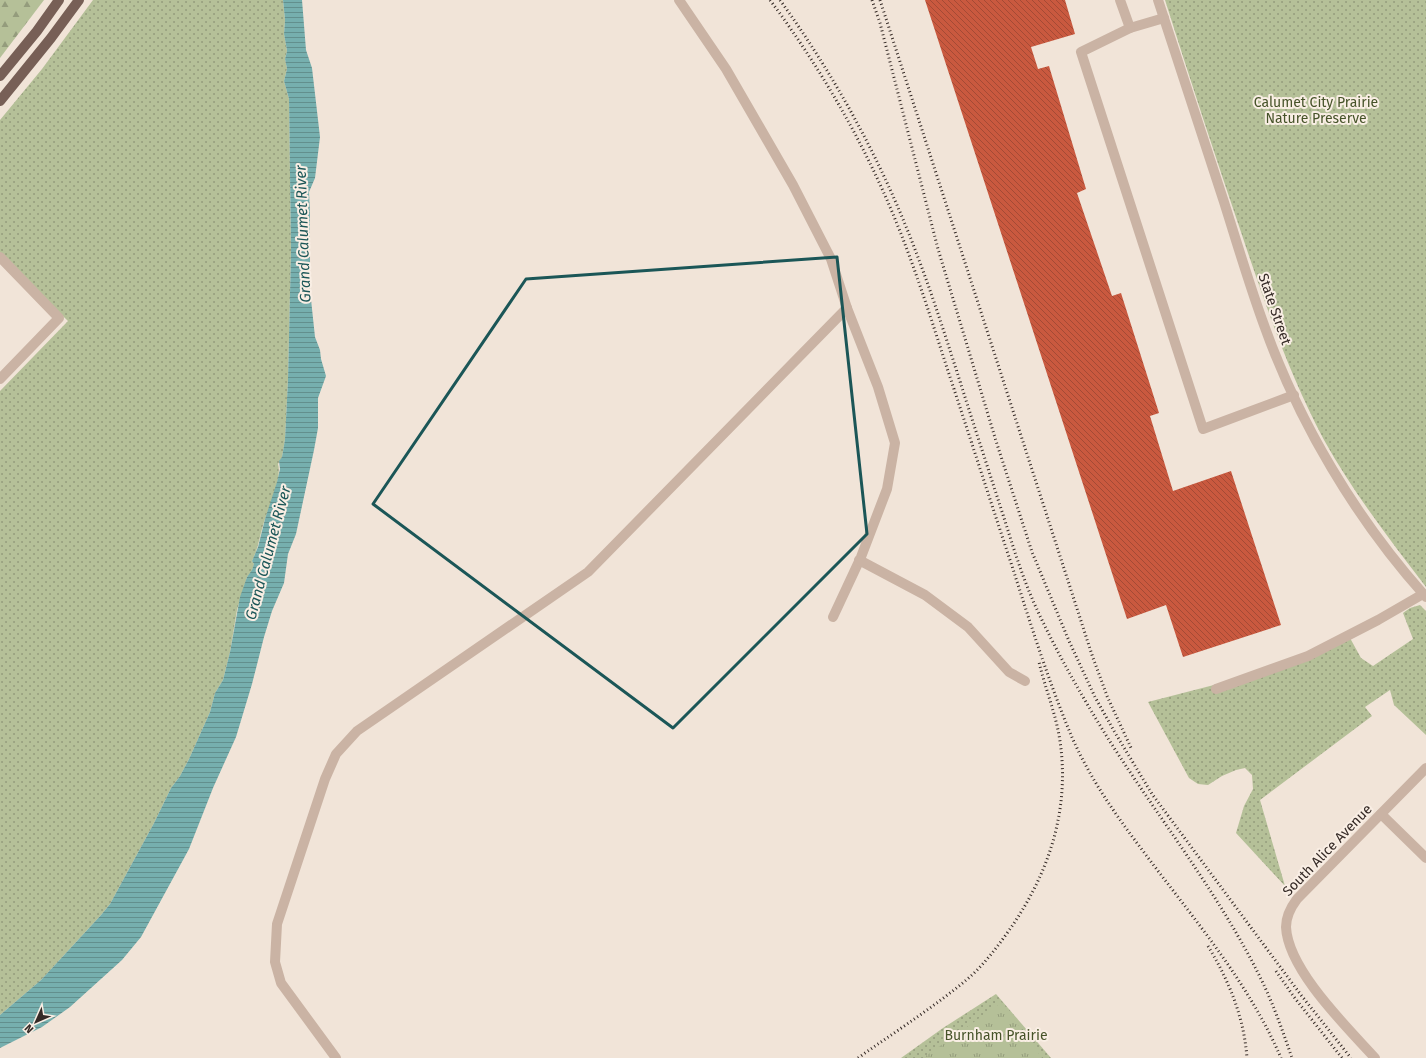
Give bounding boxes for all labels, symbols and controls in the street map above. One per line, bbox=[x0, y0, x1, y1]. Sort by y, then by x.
park label: Calumet City Prairie Nature Preserve bbox=[1254, 94, 1378, 127]
water label: Grand Calumet River bbox=[292, 164, 314, 303]
street label: State Street bbox=[1254, 271, 1295, 348]
water label: Grand Calumet River bbox=[241, 483, 295, 622]
street label: South Alice Avenue bbox=[1279, 801, 1376, 900]
north arrow bbox=[16, 1002, 56, 1042]
text: N bbox=[22, 1022, 36, 1036]
park label: Burnham Prairie bbox=[944, 1027, 1048, 1044]

